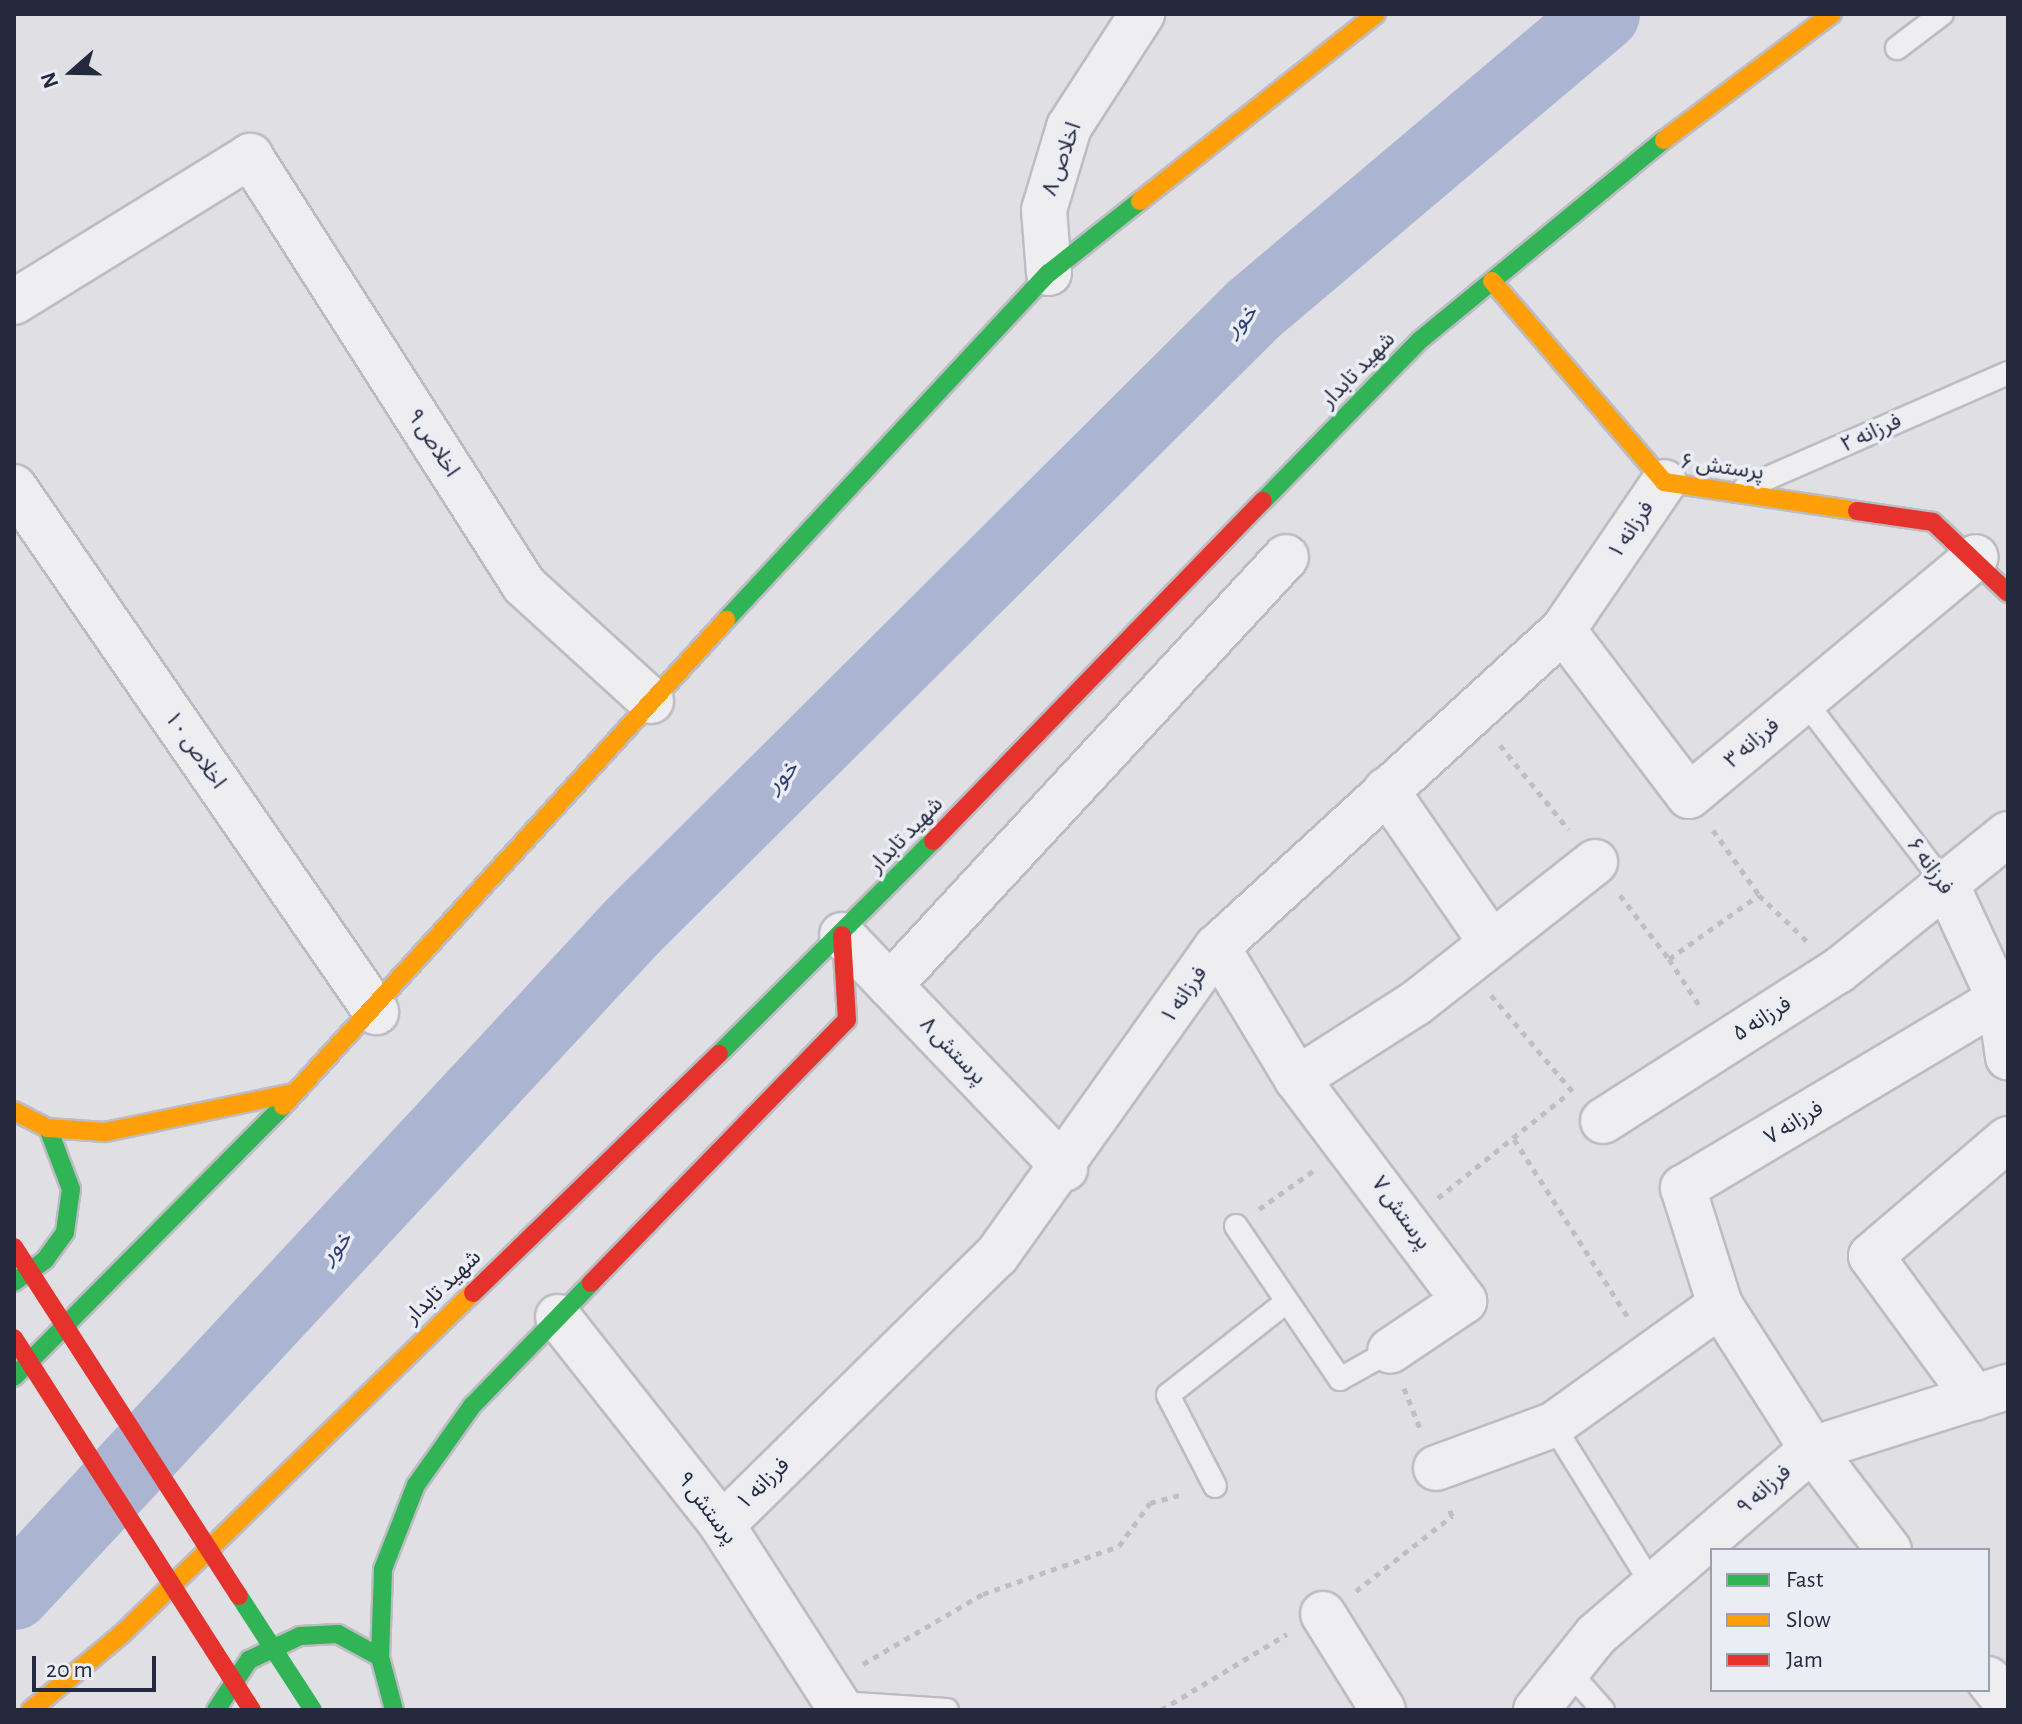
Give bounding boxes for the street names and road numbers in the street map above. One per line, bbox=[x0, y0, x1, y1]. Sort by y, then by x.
street label: اخلاص ۸ bbox=[1037, 119, 1087, 199]
street label: شهید تابدار bbox=[1315, 326, 1401, 414]
street label: اخلاص ۹ bbox=[401, 404, 465, 482]
street label: فرزانه ۲ bbox=[1836, 408, 1906, 458]
street label: پرستش ۶ bbox=[1678, 448, 1766, 486]
street label: فرزانه ۱ bbox=[1602, 496, 1660, 564]
street label: اخلاص ۱۰ bbox=[159, 706, 231, 794]
street label: فرزانه ۳ bbox=[1719, 712, 1785, 774]
street label: شهید تابدار bbox=[863, 791, 949, 879]
street label: فرزانه ۶ bbox=[1901, 832, 1959, 900]
street label: فرزانه ۱ bbox=[1155, 961, 1213, 1029]
street label: فرزانه ۵ bbox=[1728, 991, 1796, 1047]
street label: پرستش ۸ bbox=[914, 1012, 992, 1090]
street label: فرزانه ۷ bbox=[1760, 1095, 1828, 1151]
street label: پرستش ۷ bbox=[1366, 1171, 1436, 1255]
street label: شهید تابدار bbox=[399, 1244, 487, 1330]
street label: فرزانه ۱ bbox=[731, 1452, 795, 1516]
street label: فرزانه ۹ bbox=[1731, 1459, 1797, 1521]
street label: پرستش ۹ bbox=[671, 1466, 743, 1550]

